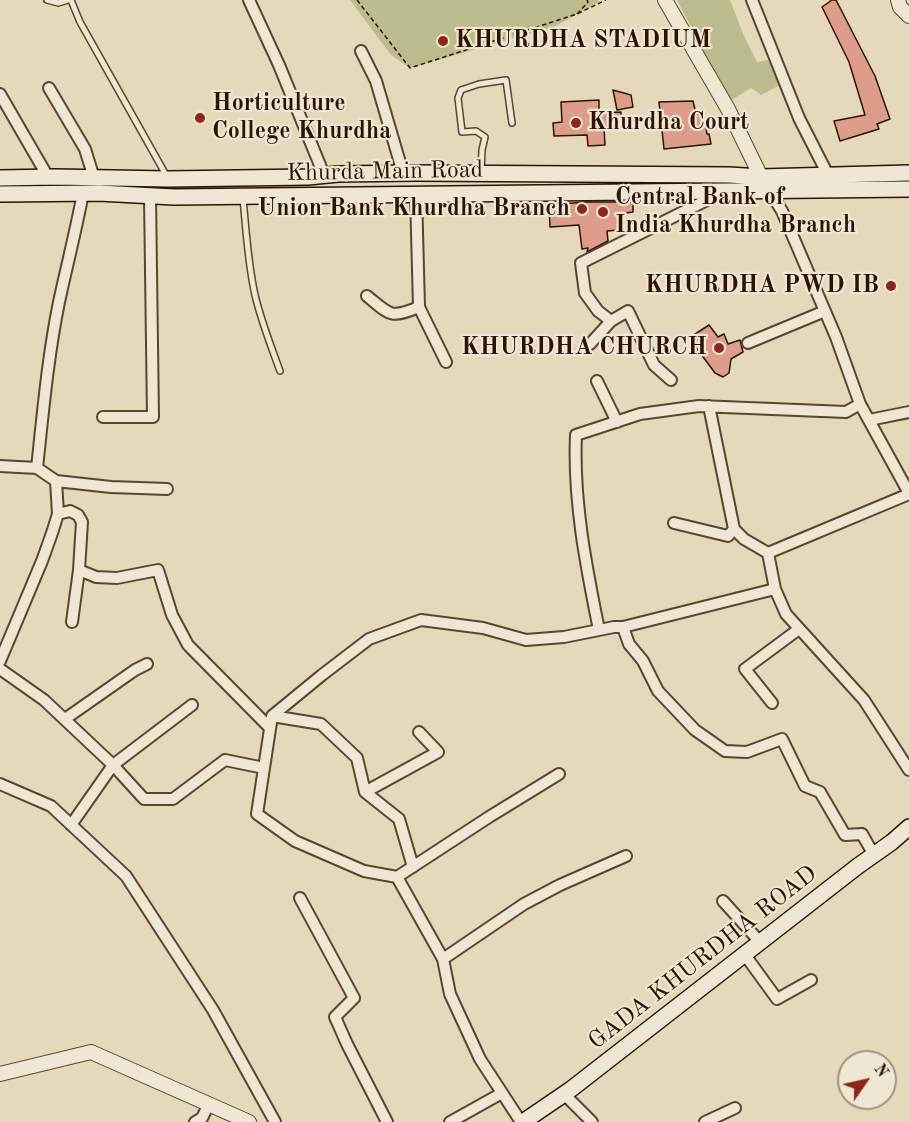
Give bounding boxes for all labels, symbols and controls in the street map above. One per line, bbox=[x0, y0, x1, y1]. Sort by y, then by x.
place label: KHURDHA STADIUM bbox=[455, 27, 711, 55]
marker: KHURDHA STADIUM bbox=[436, 34, 450, 48]
place label: Horticulture College Khurdha bbox=[212, 90, 391, 146]
place label: Khurdha Court bbox=[588, 109, 749, 137]
marker: Horticulture College Khurdha bbox=[193, 111, 207, 125]
marker: Khurdha Court bbox=[569, 116, 583, 130]
street label: Khurda Main Road bbox=[286, 156, 484, 188]
place label: Central Bank of India Khurdha Branch bbox=[615, 184, 856, 240]
place label: Union Bank Khurdha Branch bbox=[257, 195, 570, 223]
marker: Union Bank Khurdha Branch bbox=[575, 202, 589, 216]
marker: Central Bank of India Khurdha Branch bbox=[596, 205, 610, 219]
place label: KHURDHA PWD IB bbox=[645, 272, 879, 300]
marker: KHURDHA PWD IB bbox=[884, 279, 898, 293]
place label: KHURDHA CHURCH bbox=[461, 334, 707, 362]
marker: KHURDHA CHURCH bbox=[712, 341, 726, 355]
street label: GADA KHURDHA ROAD bbox=[583, 860, 823, 1056]
north arrow bbox=[837, 1050, 897, 1110]
text: N bbox=[870, 1062, 890, 1081]

